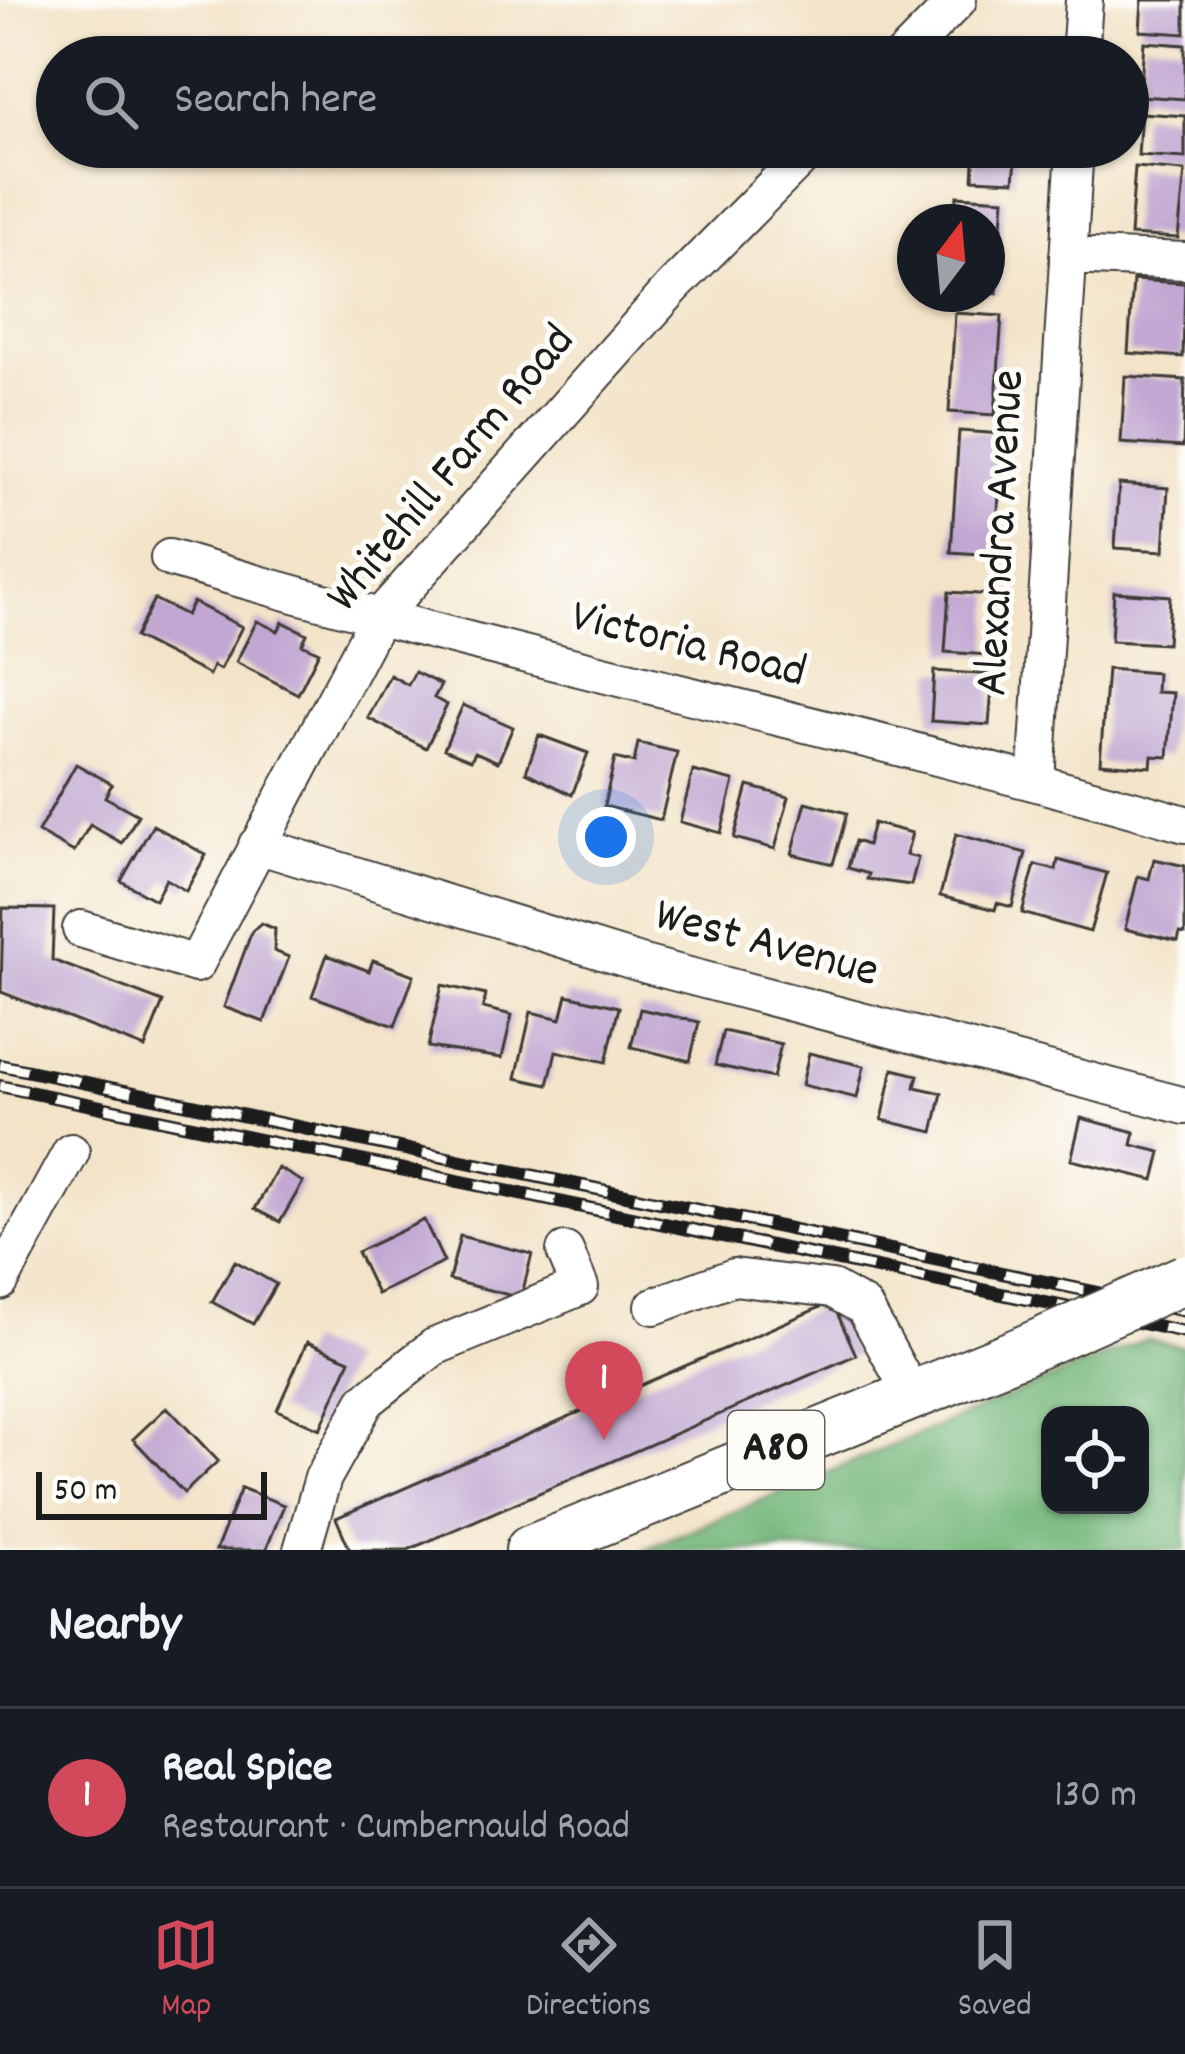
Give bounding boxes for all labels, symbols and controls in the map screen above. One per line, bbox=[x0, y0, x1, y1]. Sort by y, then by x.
search box bbox=[36, 36, 1149, 168]
icon: search bbox=[78, 69, 144, 135]
text: Search here bbox=[174, 70, 377, 134]
north arrow bbox=[897, 204, 1005, 312]
street label: Whitehill Farm Road bbox=[312, 311, 594, 629]
street label: Alexandra Avenue bbox=[960, 368, 1046, 698]
street label: Victoria Road bbox=[563, 584, 813, 710]
your location bbox=[576, 807, 636, 867]
street label: West Avenue bbox=[647, 883, 885, 1009]
pin: 1 bbox=[565, 1341, 643, 1440]
map controls bbox=[1041, 1406, 1149, 1514]
button: locate bbox=[1041, 1406, 1149, 1514]
road number: A80 bbox=[728, 1411, 824, 1489]
scale bar bbox=[36, 1466, 267, 1519]
text: 50 m bbox=[54, 1469, 118, 1516]
text: Nearby bbox=[48, 1592, 181, 1664]
text: Real Spice bbox=[162, 1738, 333, 1802]
text: 1 bbox=[83, 1770, 91, 1825]
text: 130 m bbox=[1054, 1770, 1137, 1825]
text: Restaurant · Cumbernauld Road bbox=[162, 1802, 630, 1857]
tab: Map bbox=[153, 1912, 219, 2031]
tab: Directions bbox=[526, 1912, 651, 2031]
tab: Saved bbox=[958, 1912, 1032, 2031]

